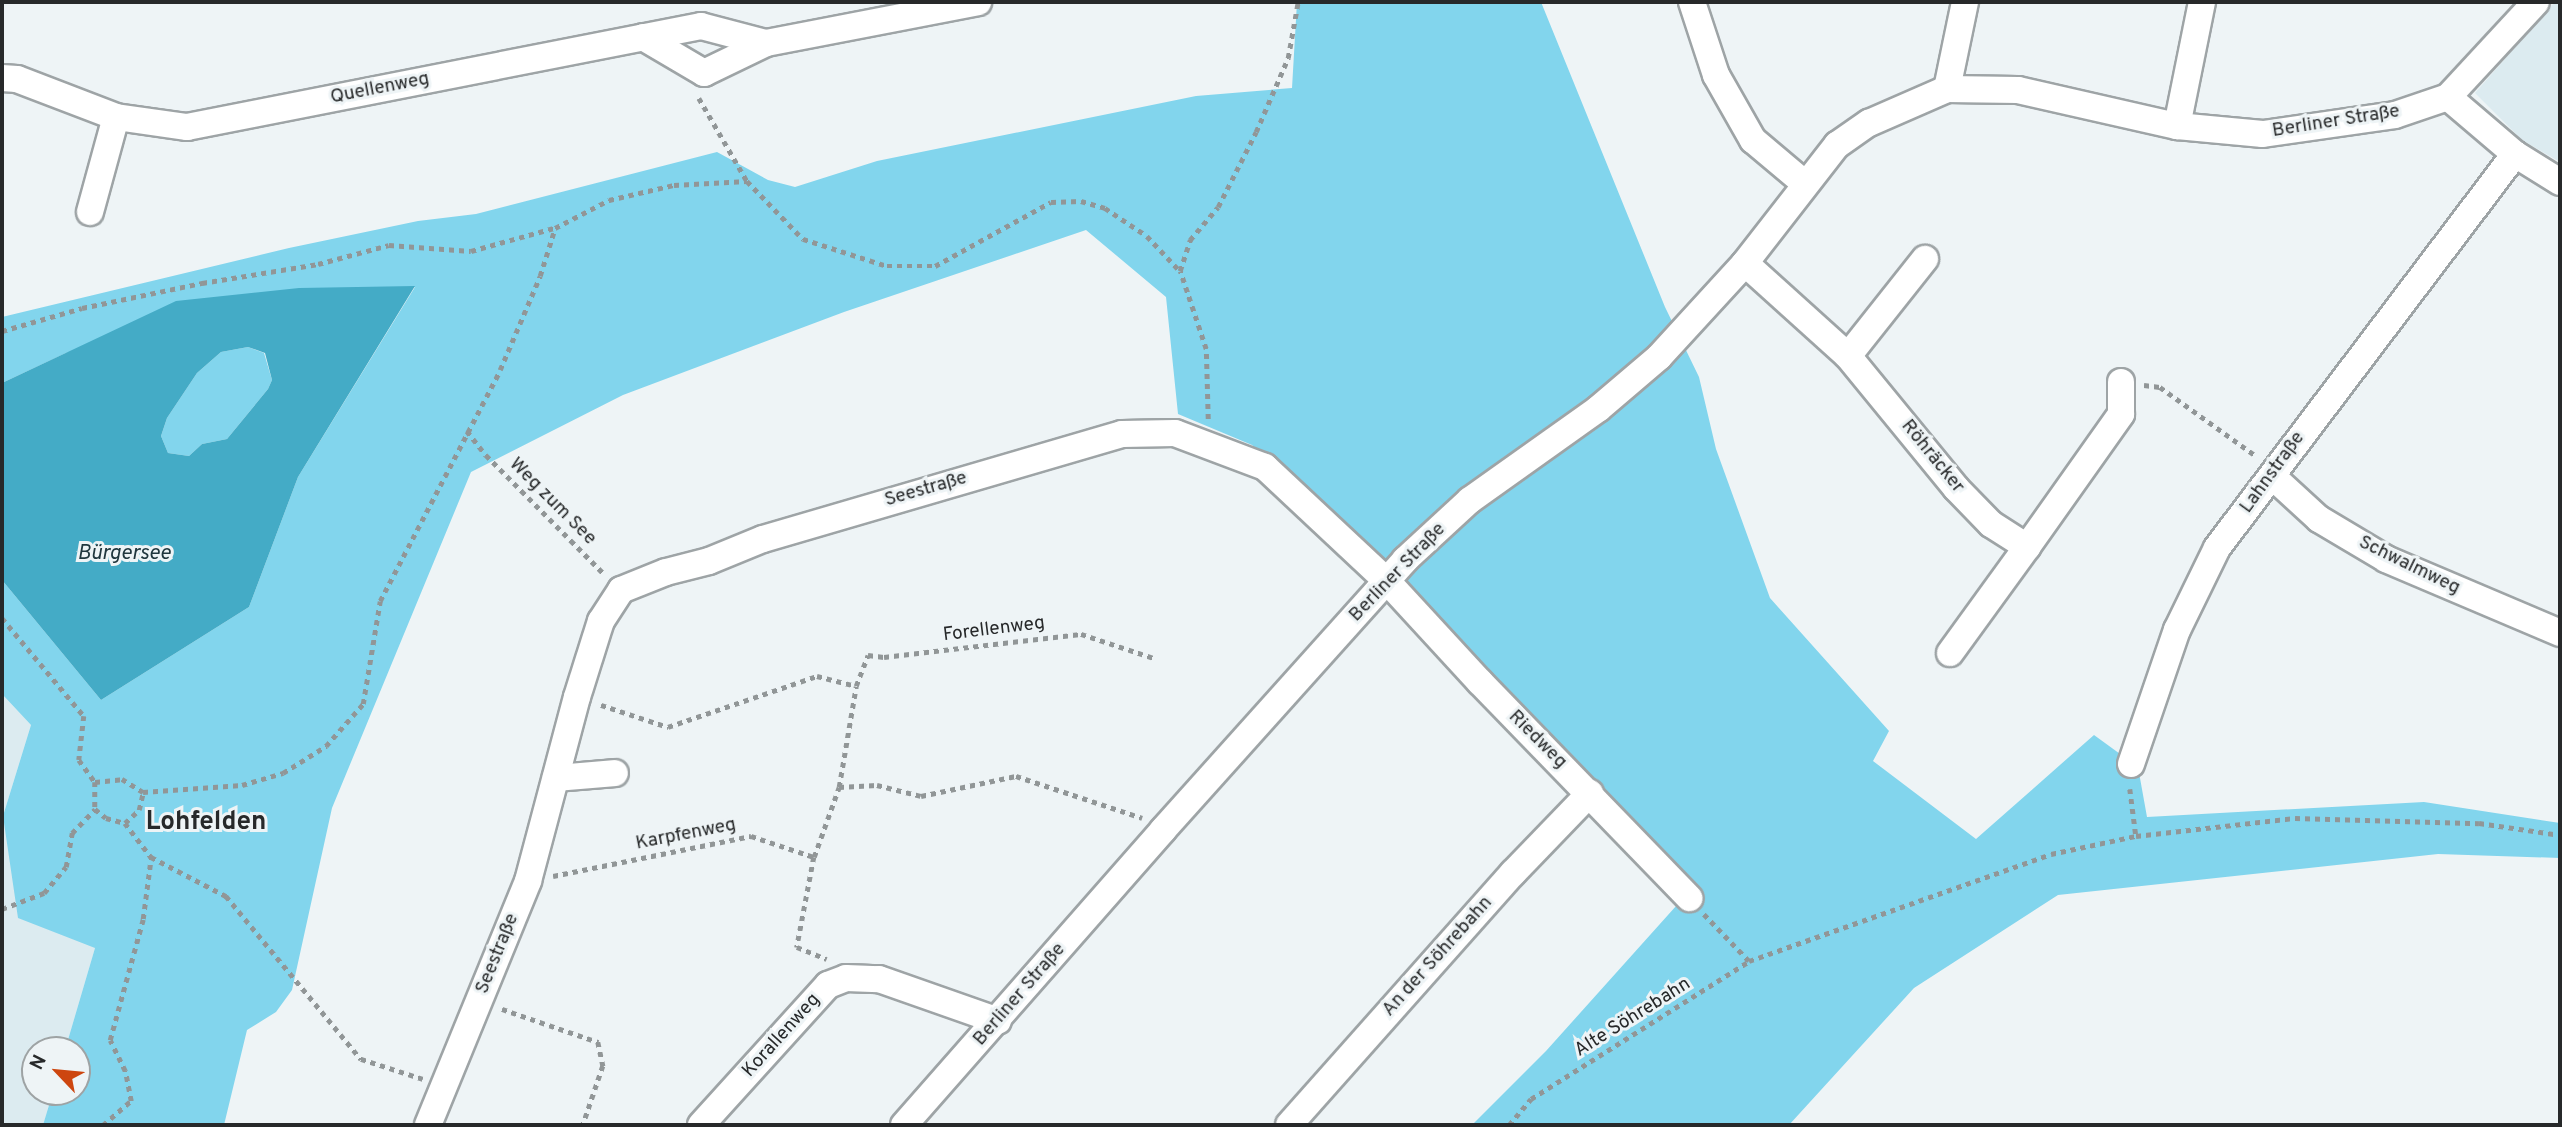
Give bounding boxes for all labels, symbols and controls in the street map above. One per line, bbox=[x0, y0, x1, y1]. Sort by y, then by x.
street label: Quellenweg bbox=[329, 68, 431, 110]
street label: Berliner Straße bbox=[2271, 101, 2401, 143]
street label: Röhräcker bbox=[1895, 416, 1969, 498]
street label: Lahnstraße bbox=[2236, 428, 2310, 518]
street label: Weg zum See bbox=[504, 454, 600, 550]
street label: Seestraße bbox=[882, 467, 970, 513]
street label: Berliner Straße bbox=[1345, 519, 1451, 627]
street label: Schwalmweg bbox=[2355, 532, 2463, 600]
water label: Bürgersee bbox=[77, 541, 171, 567]
street label: Forellenweg bbox=[942, 612, 1046, 648]
street label: Riedweg bbox=[1503, 706, 1571, 774]
district label: Lohfelden bbox=[146, 807, 266, 839]
street label: Karpfenweg bbox=[634, 814, 738, 856]
street label: An der Söhrebahn bbox=[1378, 892, 1498, 1022]
street label: Seestraße bbox=[472, 911, 524, 997]
street label: Berliner Straße bbox=[969, 939, 1071, 1051]
street label: Alte Söhrebahn bbox=[1571, 973, 1695, 1063]
street label: Korallenweg bbox=[738, 989, 826, 1083]
north arrow bbox=[21, 1036, 91, 1106]
text: N bbox=[25, 1051, 53, 1074]

